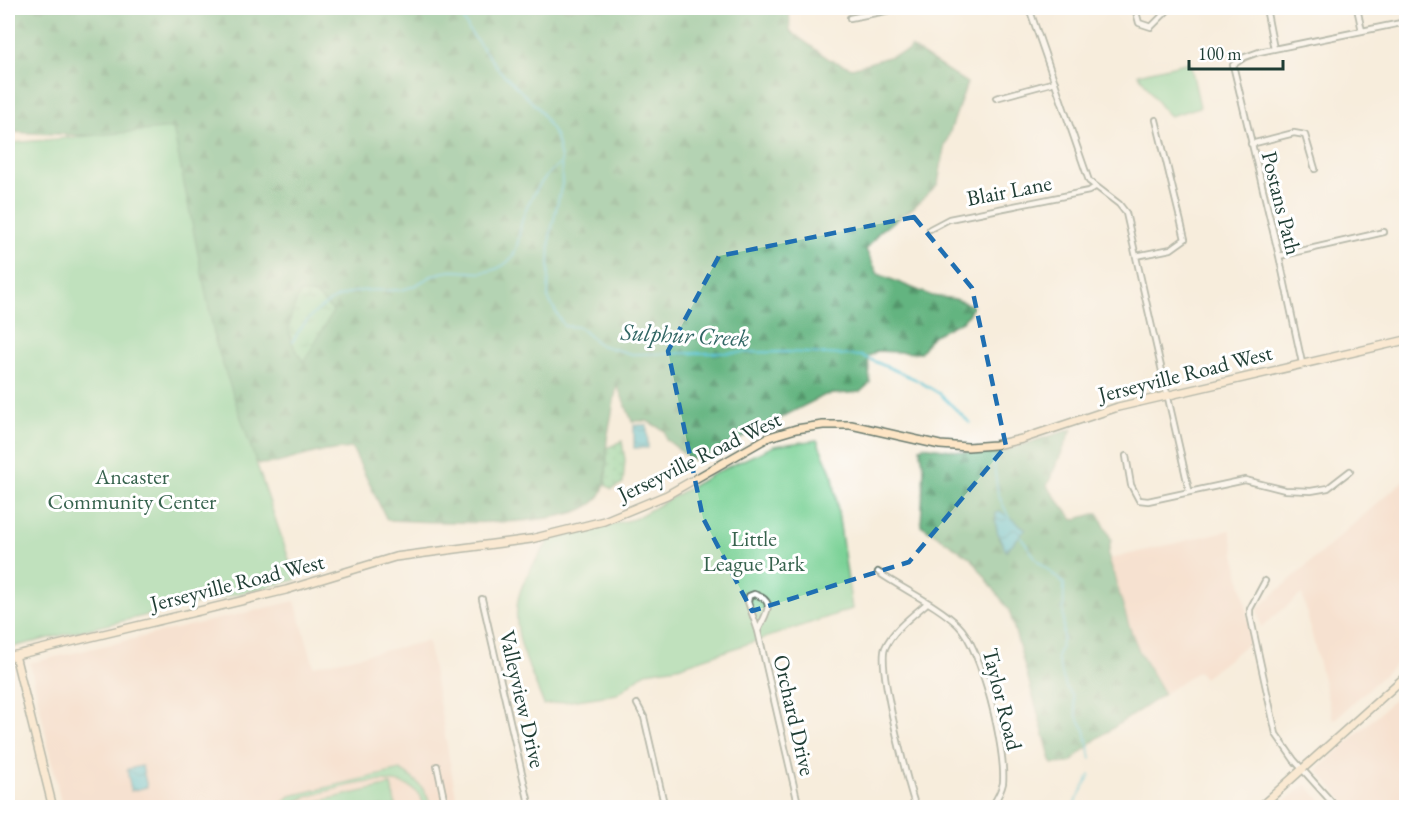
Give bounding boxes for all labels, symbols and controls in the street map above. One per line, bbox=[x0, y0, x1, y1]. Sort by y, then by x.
scale bar bbox=[1189, 33, 1284, 71]
text: 100 m bbox=[1198, 42, 1242, 65]
street label: Postans Path bbox=[1255, 148, 1308, 258]
street label: Blair Lane bbox=[964, 168, 1054, 213]
water label: Sulphur Creek bbox=[619, 316, 750, 353]
street label: Jerseyville Road West bbox=[1093, 338, 1275, 410]
street label: Jerseyville Road West bbox=[611, 404, 786, 509]
park label: Ancaster Community Center bbox=[48, 462, 217, 516]
park label: Little League Park bbox=[703, 524, 806, 578]
street label: Jerseyville Road West bbox=[145, 547, 327, 619]
street label: Valleyview Drive bbox=[493, 628, 553, 771]
street label: Taylor Road bbox=[976, 645, 1029, 754]
street label: Orchard Drive bbox=[767, 652, 823, 779]

